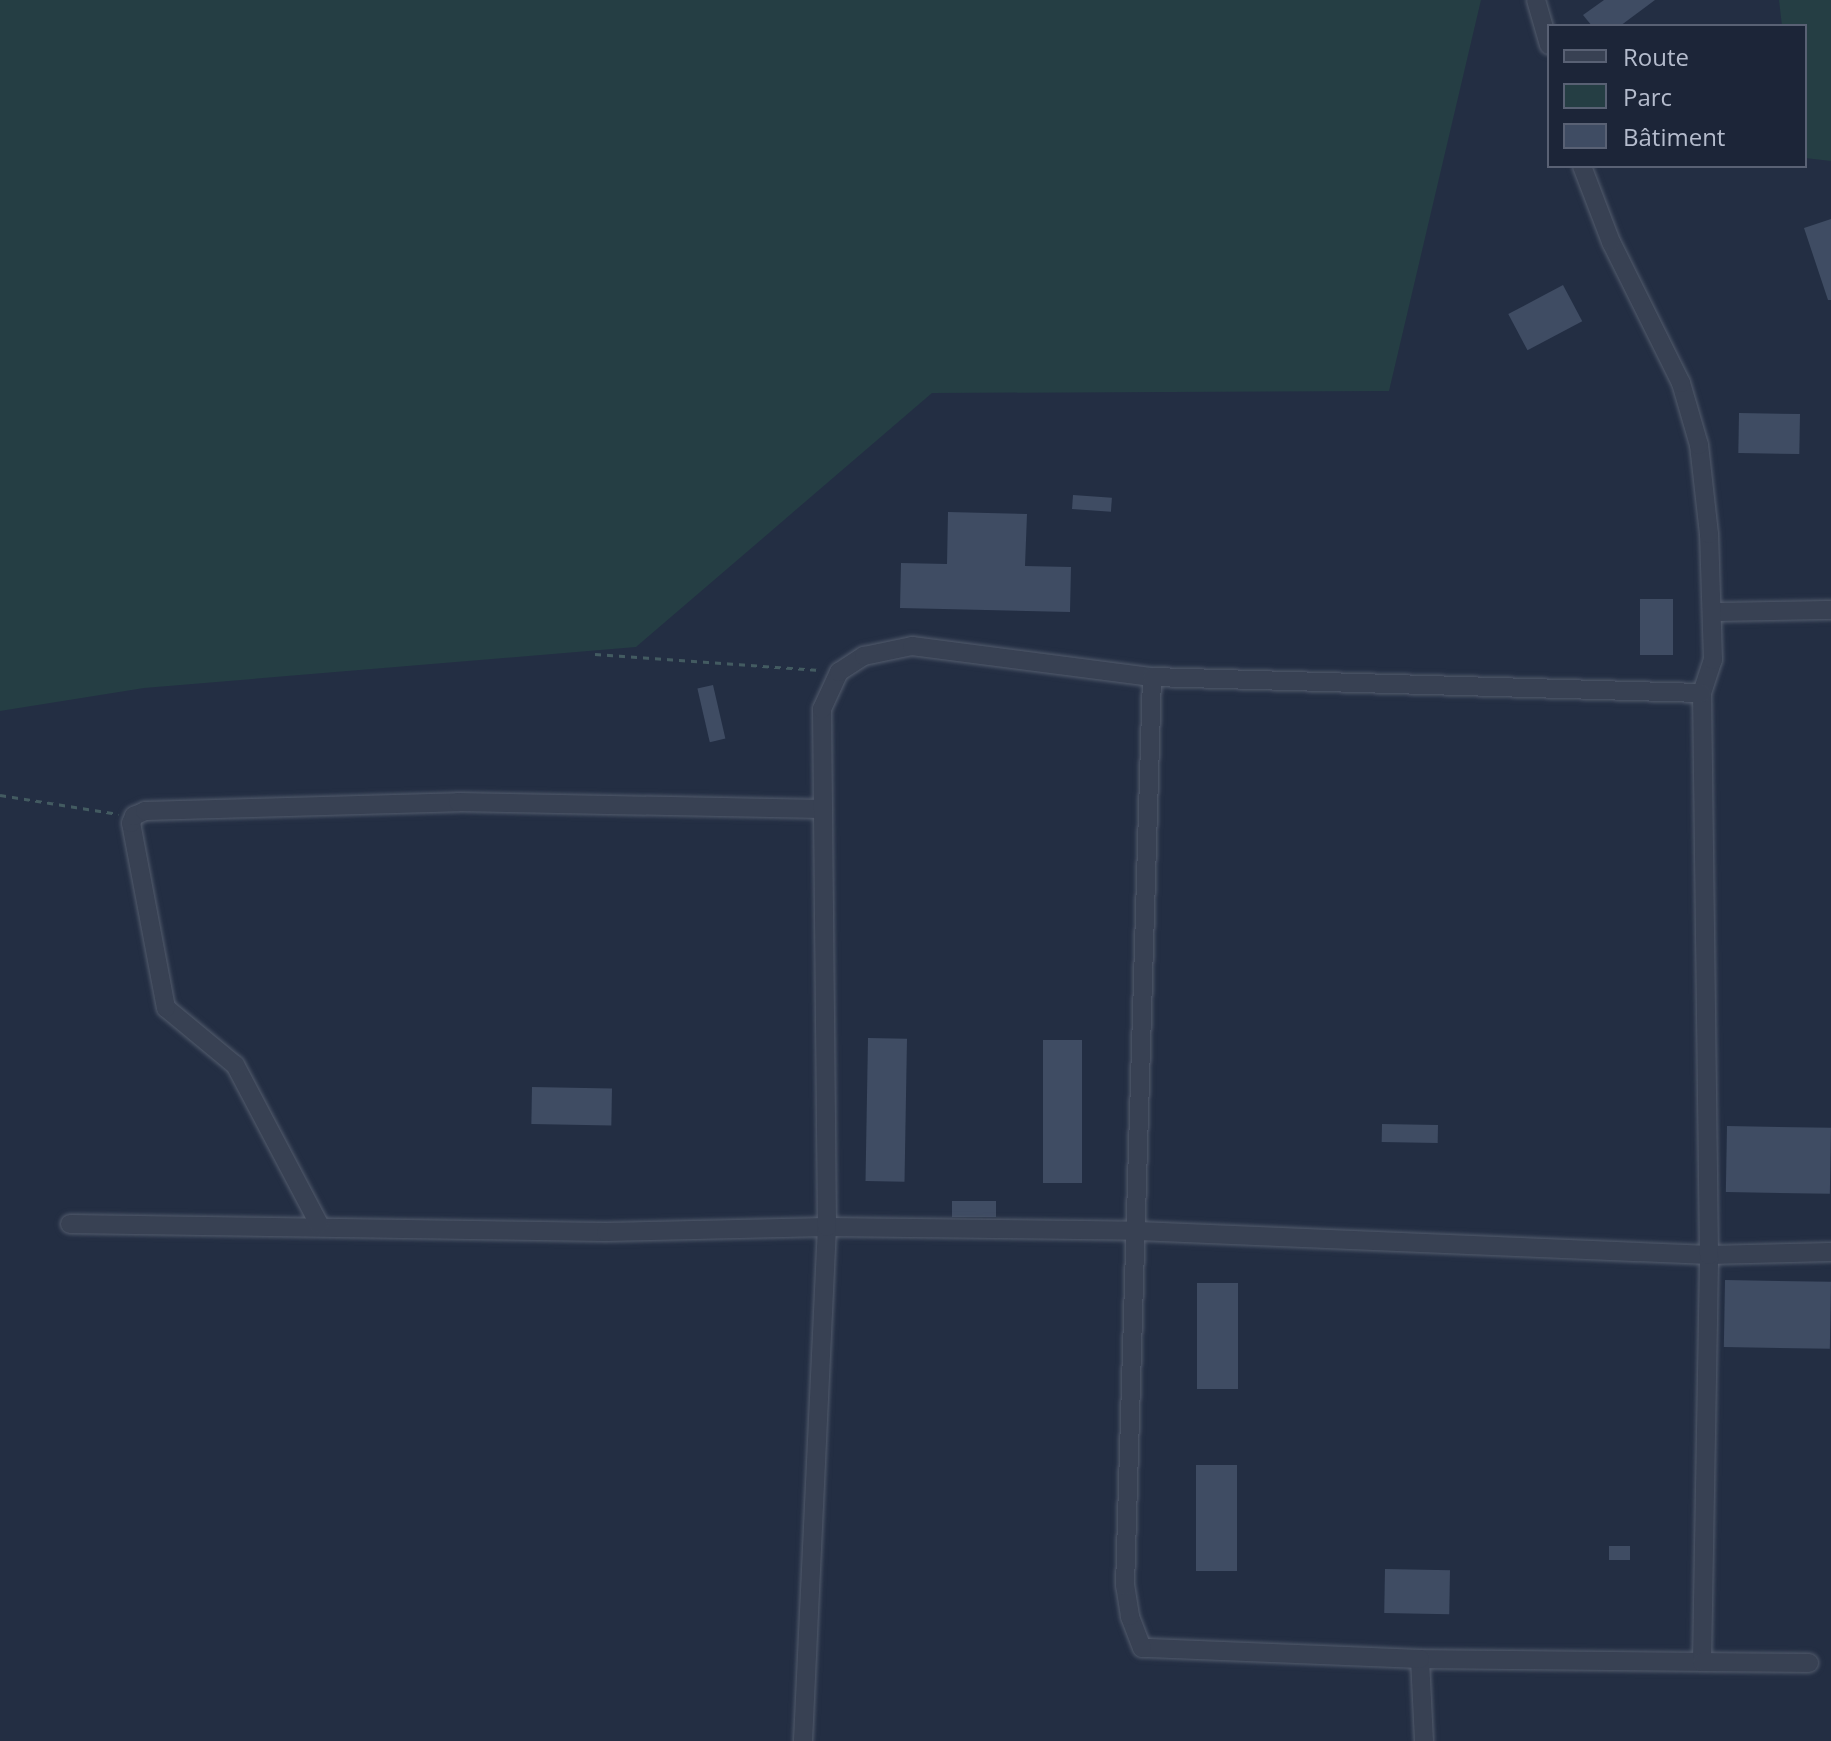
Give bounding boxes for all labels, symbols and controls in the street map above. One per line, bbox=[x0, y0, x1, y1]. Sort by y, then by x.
legend bbox=[1547, 24, 1807, 168]
text: Route bbox=[1623, 40, 1689, 73]
text: Parc bbox=[1623, 80, 1672, 113]
text: Bâtiment bbox=[1623, 120, 1725, 153]

